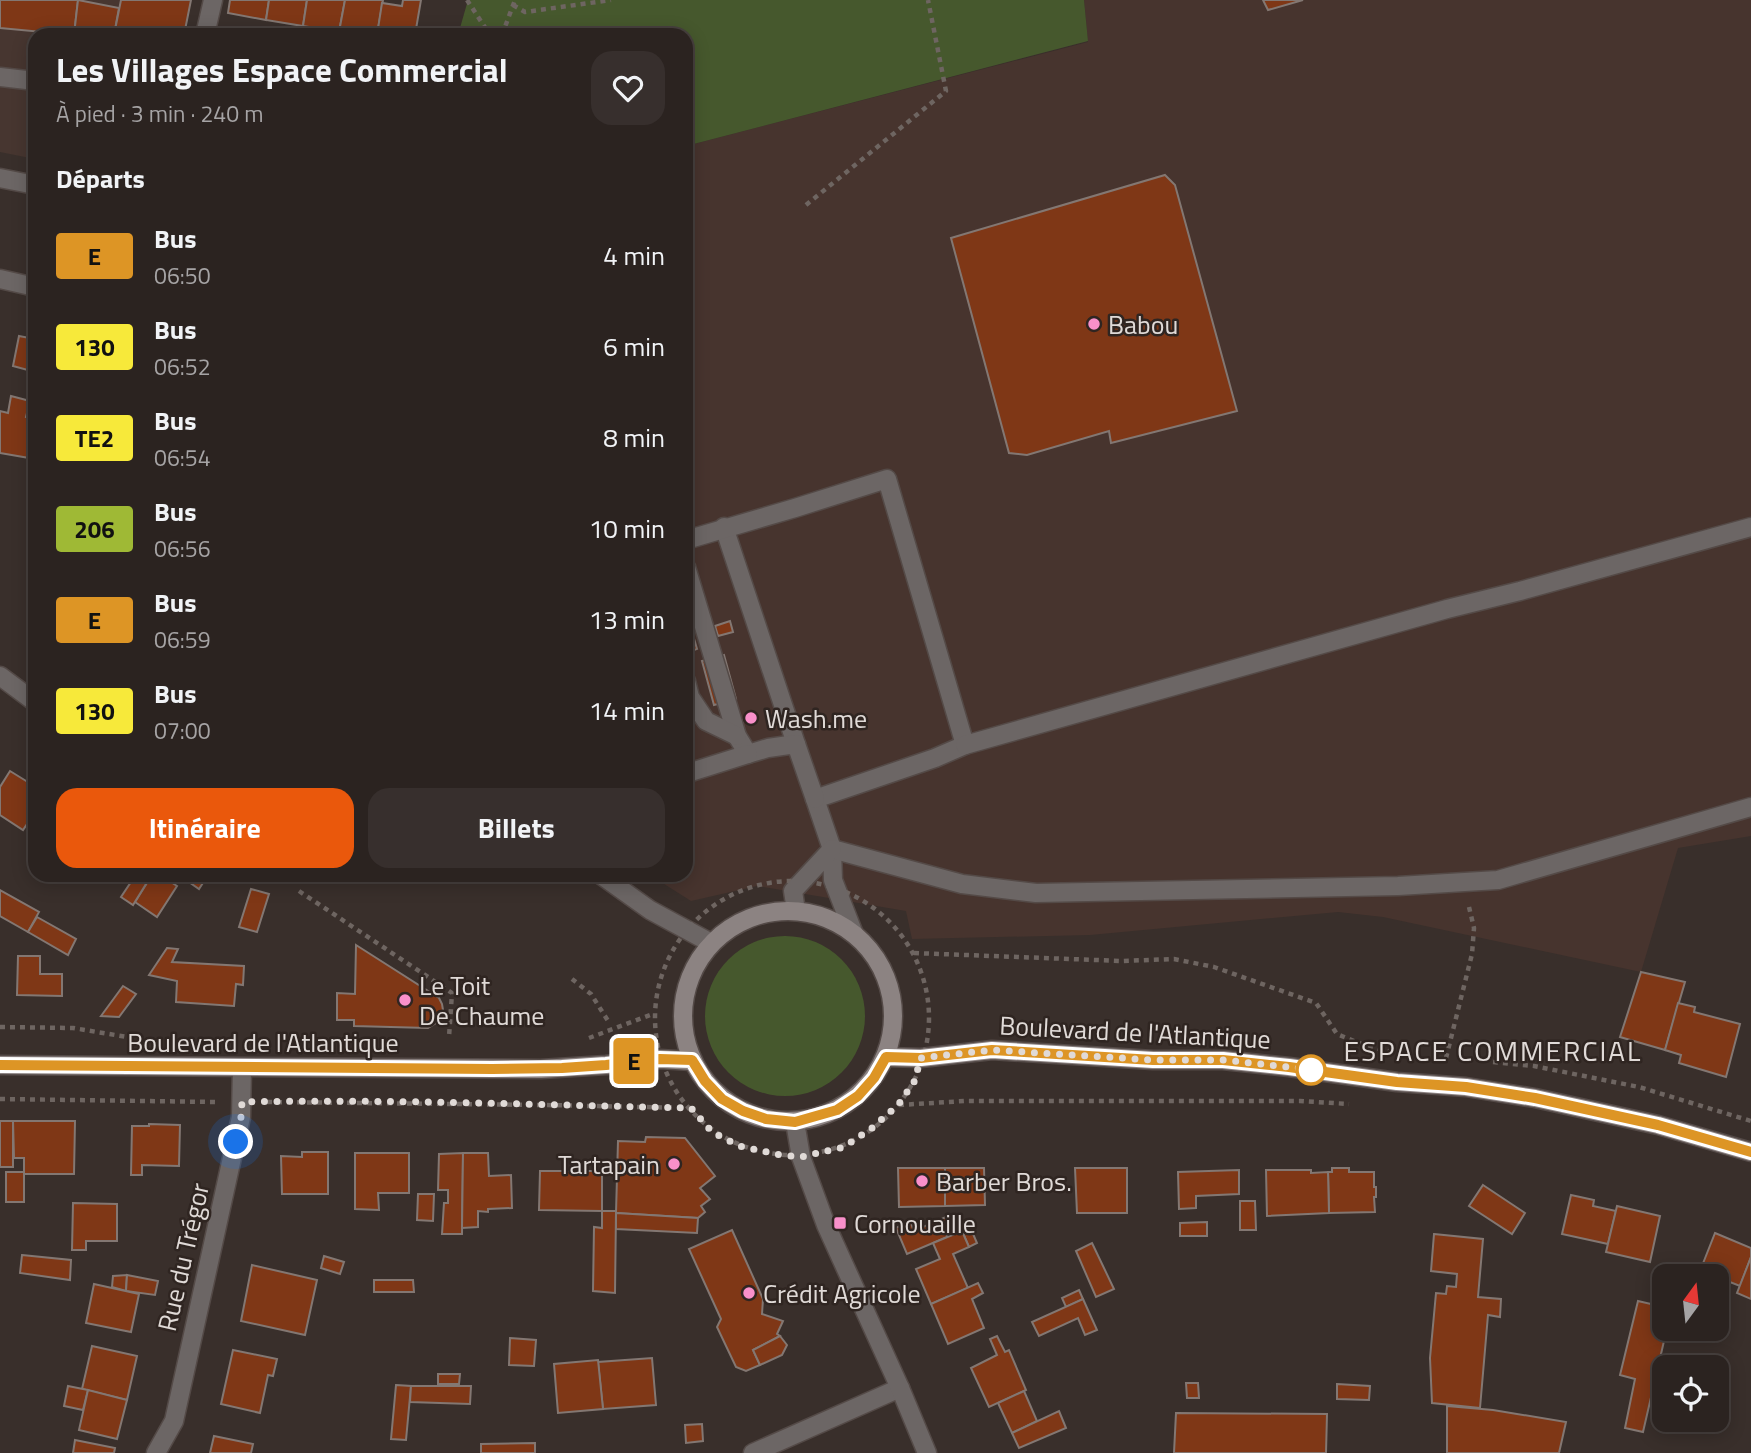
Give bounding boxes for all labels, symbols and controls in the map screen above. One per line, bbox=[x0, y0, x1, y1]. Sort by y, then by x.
text: Les Villages Espace Commercial bbox=[56, 45, 508, 95]
button: heart bbox=[591, 51, 665, 125]
text: À pied · 3 min · 240 m bbox=[56, 96, 263, 131]
text: Départs bbox=[56, 159, 145, 198]
text: Bus bbox=[154, 219, 196, 258]
text: 4 min bbox=[603, 236, 665, 275]
text: E bbox=[88, 238, 101, 274]
text: 06:50 bbox=[154, 258, 211, 293]
place label: Babou bbox=[1108, 305, 1178, 344]
text: Bus bbox=[154, 310, 196, 349]
marker: Babou bbox=[1086, 316, 1102, 332]
text: 6 min bbox=[603, 327, 665, 366]
text: 130 bbox=[74, 329, 115, 365]
text: 06:52 bbox=[154, 349, 211, 384]
text: Bus bbox=[154, 401, 196, 440]
text: 8 min bbox=[603, 418, 665, 457]
text: TE2 bbox=[75, 420, 114, 456]
text: 06:54 bbox=[154, 440, 211, 475]
text: Bus bbox=[154, 492, 196, 531]
text: 10 min bbox=[589, 509, 665, 548]
text: 206 bbox=[74, 511, 115, 547]
text: 06:56 bbox=[154, 531, 211, 566]
text: Bus bbox=[154, 583, 196, 622]
text: 13 min bbox=[589, 600, 665, 639]
text: E bbox=[88, 602, 101, 638]
text: 06:59 bbox=[154, 622, 211, 657]
text: Bus bbox=[154, 674, 196, 713]
text: 14 min bbox=[589, 691, 665, 730]
text: 130 bbox=[74, 693, 115, 729]
place label: Wash.me bbox=[765, 699, 867, 738]
marker: Wash.me bbox=[743, 710, 759, 726]
text: 07:00 bbox=[154, 713, 211, 748]
button: Itinéraire bbox=[56, 788, 354, 868]
button: Billets bbox=[368, 788, 665, 868]
place label: Le Toit De Chaume bbox=[419, 966, 544, 1035]
marker: Le Toit De Chaume bbox=[397, 992, 413, 1008]
street label: Boulevard de l'Atlantique bbox=[998, 1005, 1272, 1059]
street label: Boulevard de l'Atlantique bbox=[127, 1023, 399, 1062]
district label: ESPACE COMMERCIAL bbox=[1344, 1029, 1642, 1072]
line badge: E bbox=[611, 1038, 657, 1084]
text: E bbox=[627, 1043, 641, 1079]
unlabelled marker bbox=[1296, 1055, 1326, 1085]
your location bbox=[218, 1124, 253, 1159]
place label: Tartapain bbox=[558, 1145, 660, 1184]
marker: Tartapain bbox=[666, 1156, 682, 1172]
place label: Barber Bros. bbox=[936, 1162, 1072, 1201]
marker: Barber Bros. bbox=[914, 1173, 930, 1189]
street label: Rue du Trégor bbox=[147, 1179, 219, 1335]
place label: Cornouaille bbox=[854, 1204, 976, 1243]
marker: Cornouaille bbox=[832, 1215, 848, 1231]
north arrow bbox=[1652, 1264, 1729, 1340]
map controls bbox=[1652, 1264, 1729, 1432]
place label: Crédit Agricole bbox=[763, 1274, 921, 1313]
marker: Crédit Agricole bbox=[741, 1285, 757, 1301]
button: locate bbox=[1652, 1355, 1729, 1432]

